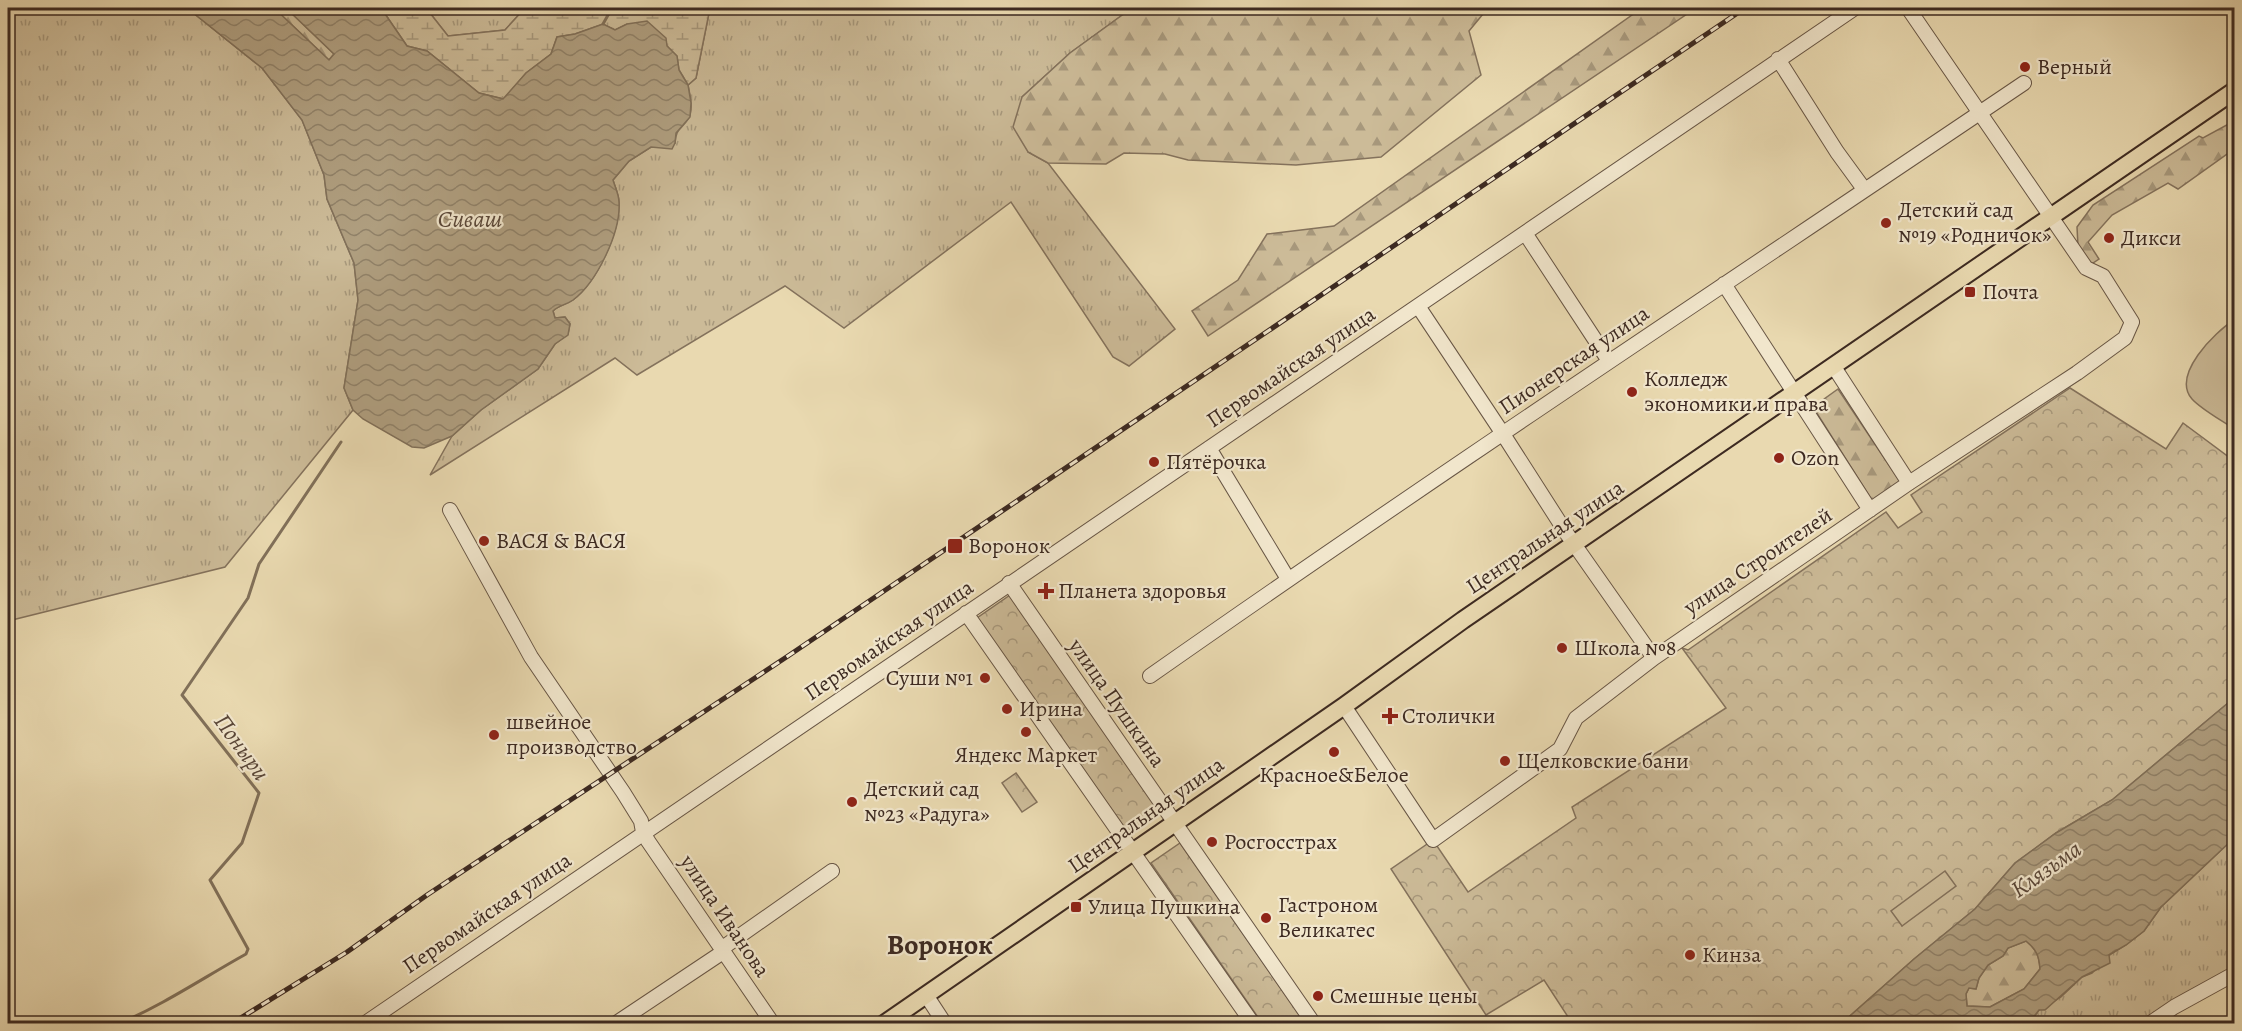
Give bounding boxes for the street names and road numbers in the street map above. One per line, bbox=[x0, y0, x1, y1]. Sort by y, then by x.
street label: Пионерская улица bbox=[1493, 298, 1656, 422]
street label: Первомайская улица bbox=[1201, 299, 1382, 435]
street label: Центральная улица bbox=[1460, 472, 1631, 601]
street label: улица Строителей bbox=[1677, 500, 1838, 622]
street label: Первомайская улица bbox=[799, 572, 980, 708]
street label: улица Пушкина bbox=[1061, 632, 1173, 774]
street label: Центральная улица bbox=[1062, 749, 1231, 880]
street label: Первомайская улица bbox=[397, 845, 578, 981]
street label: улица Иванова bbox=[672, 848, 778, 984]

